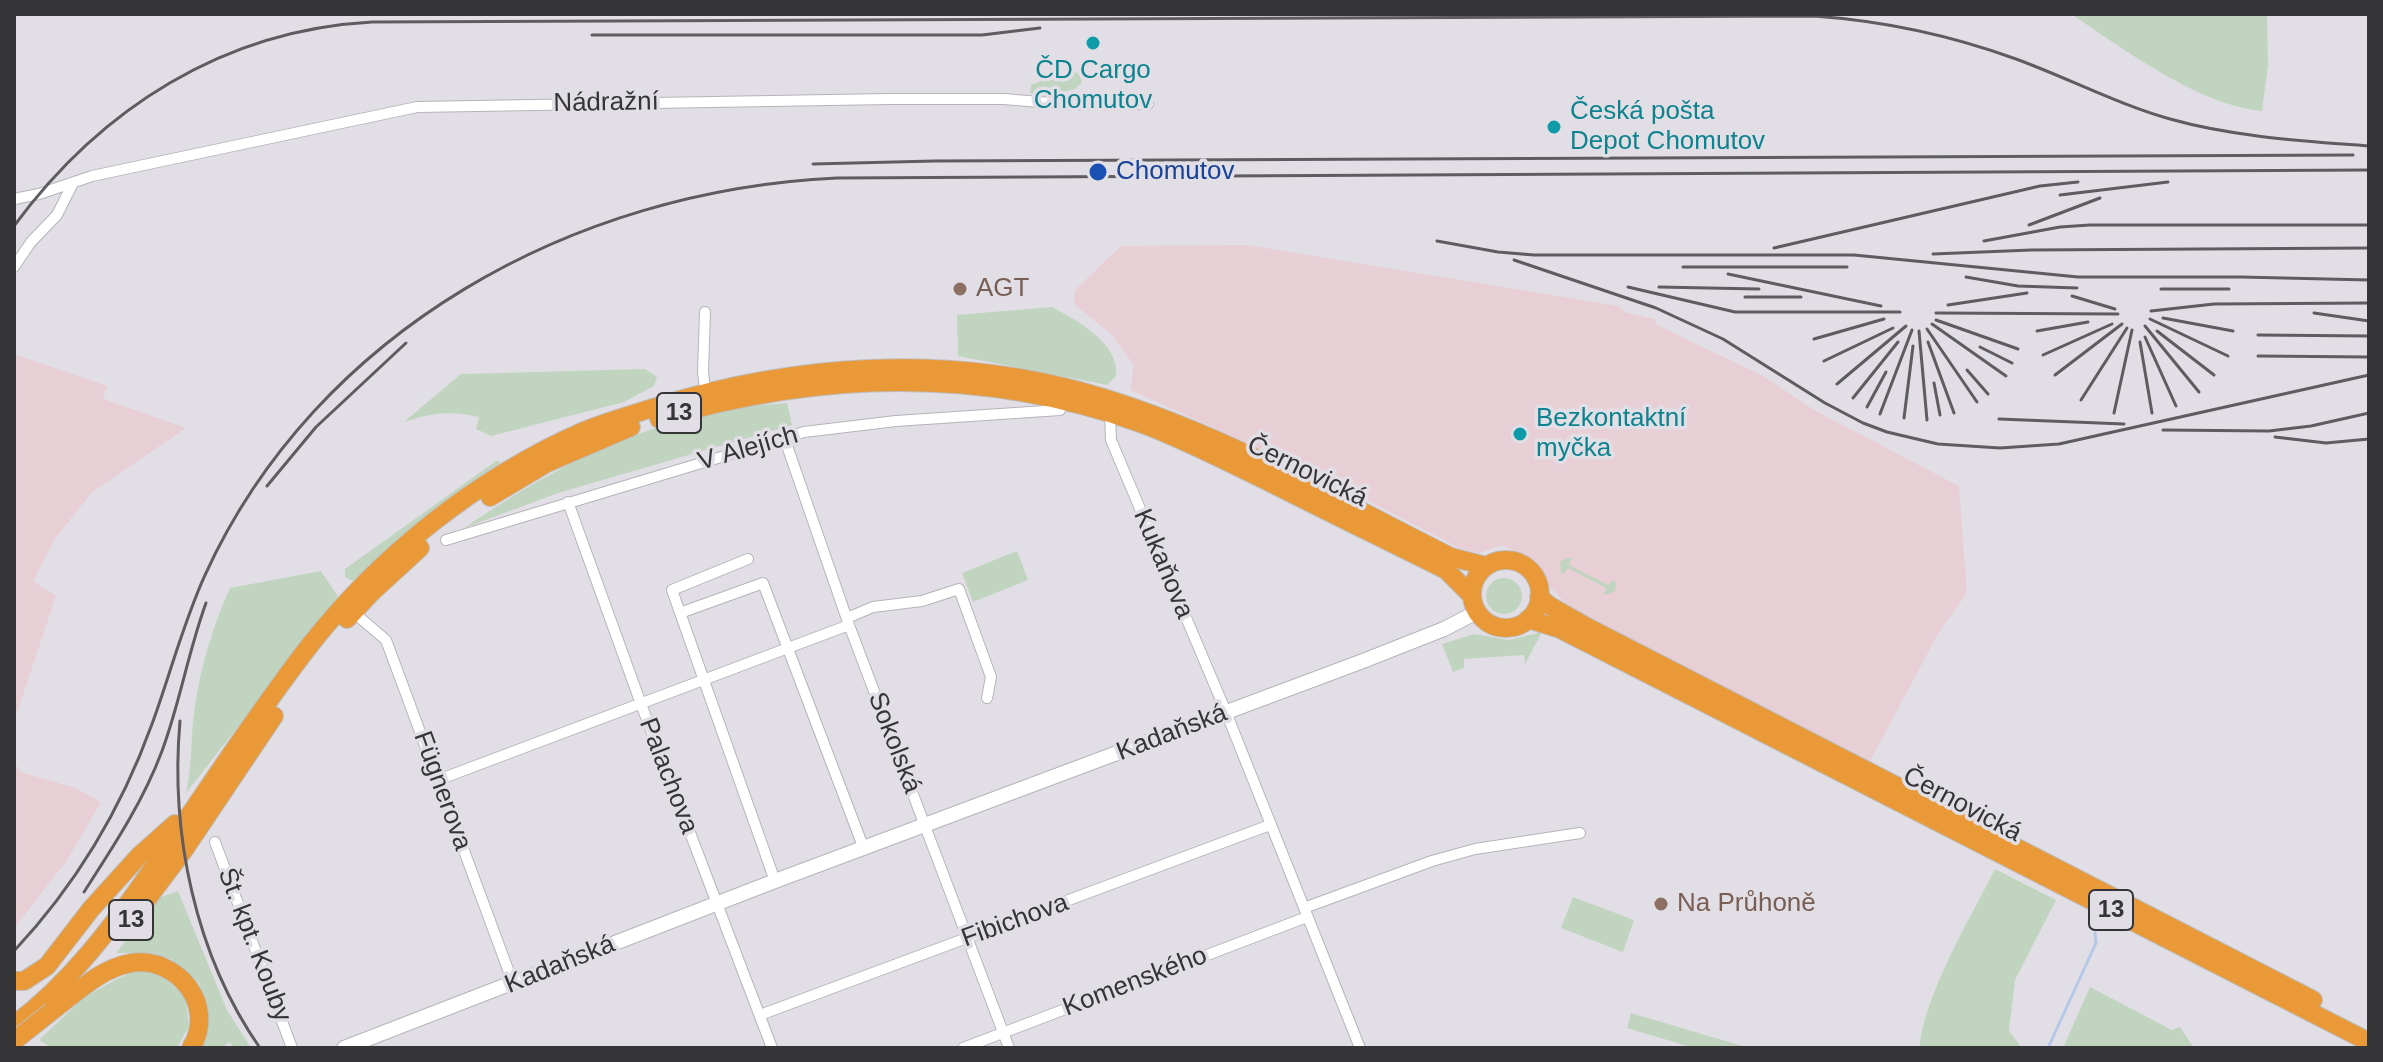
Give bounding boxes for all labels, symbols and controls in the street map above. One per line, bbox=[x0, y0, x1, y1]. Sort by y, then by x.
marker: ČD Cargo Chomutov bbox=[1084, 34, 1102, 52]
place label: ČD Cargo Chomutov bbox=[1034, 55, 1152, 116]
street label: Nádražní bbox=[553, 86, 659, 120]
place label: Česká pošta Depot Chomutov bbox=[1570, 96, 1765, 158]
marker: Česká pošta Depot Chomutov bbox=[1545, 118, 1563, 136]
place label: Chomutov bbox=[1116, 156, 1234, 188]
marker: Chomutov bbox=[1087, 161, 1109, 183]
place label: AGT bbox=[976, 273, 1029, 305]
marker: AGT bbox=[951, 280, 969, 298]
road number: 13 bbox=[657, 393, 701, 433]
place label: Bezkontaktní myčka bbox=[1536, 403, 1686, 464]
street label: V Alejích bbox=[694, 420, 802, 478]
marker: Bezkontaktní myčka bbox=[1511, 425, 1529, 443]
street label: Černovická bbox=[1242, 429, 1372, 515]
street label: Kukaňova bbox=[1126, 505, 1200, 623]
street label: Sokolská bbox=[861, 688, 927, 798]
street label: Kadaňská bbox=[1112, 698, 1232, 768]
street label: Palachova bbox=[632, 714, 704, 838]
street label: Fügnerova bbox=[406, 727, 478, 855]
street label: Černovická bbox=[1897, 761, 2027, 849]
street label: Št. kpt. Kouby bbox=[210, 864, 298, 1026]
street label: Fibichova bbox=[957, 887, 1073, 955]
place label: Na Průhoně bbox=[1677, 888, 1816, 920]
road number: 13 bbox=[2089, 890, 2133, 930]
marker: Na Průhoně bbox=[1652, 895, 1670, 913]
road number: 13 bbox=[109, 900, 153, 940]
street label: Kadaňská bbox=[501, 929, 619, 1001]
street label: Komenského bbox=[1059, 940, 1211, 1024]

